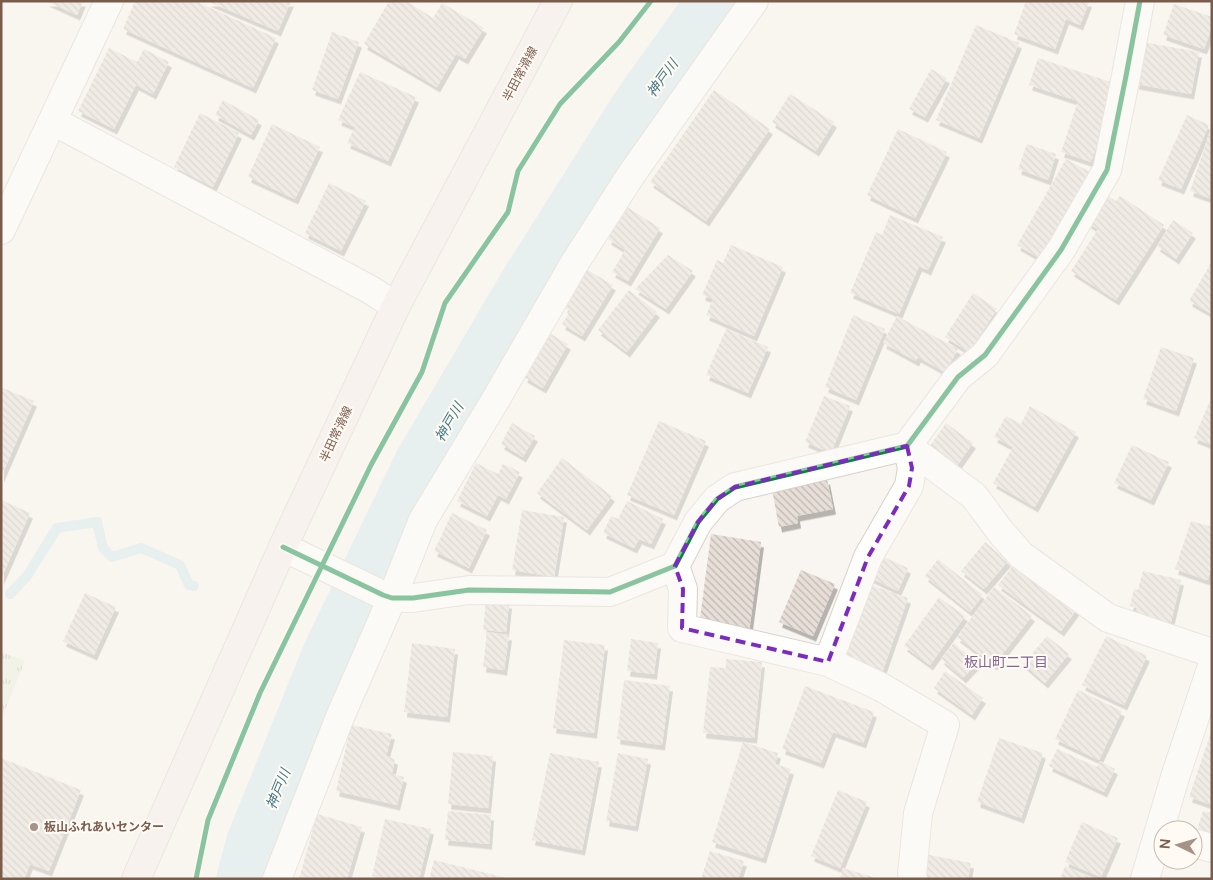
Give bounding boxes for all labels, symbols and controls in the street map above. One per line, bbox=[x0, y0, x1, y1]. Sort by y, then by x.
street label: 半田常滑線 bbox=[498, 43, 541, 104]
water label: 神戸川 bbox=[642, 54, 683, 100]
water label: 神戸川 bbox=[430, 397, 468, 445]
street label: 半田常滑線 bbox=[315, 403, 356, 465]
district label: 板山町二丁目 bbox=[964, 652, 1048, 671]
water label: 神戸川 bbox=[261, 764, 295, 812]
place label: 板山ふれあいセンター bbox=[44, 818, 164, 835]
north arrow bbox=[1153, 820, 1203, 870]
marker: 板山ふれあいセンター bbox=[28, 821, 40, 833]
text: N bbox=[1155, 838, 1174, 850]

